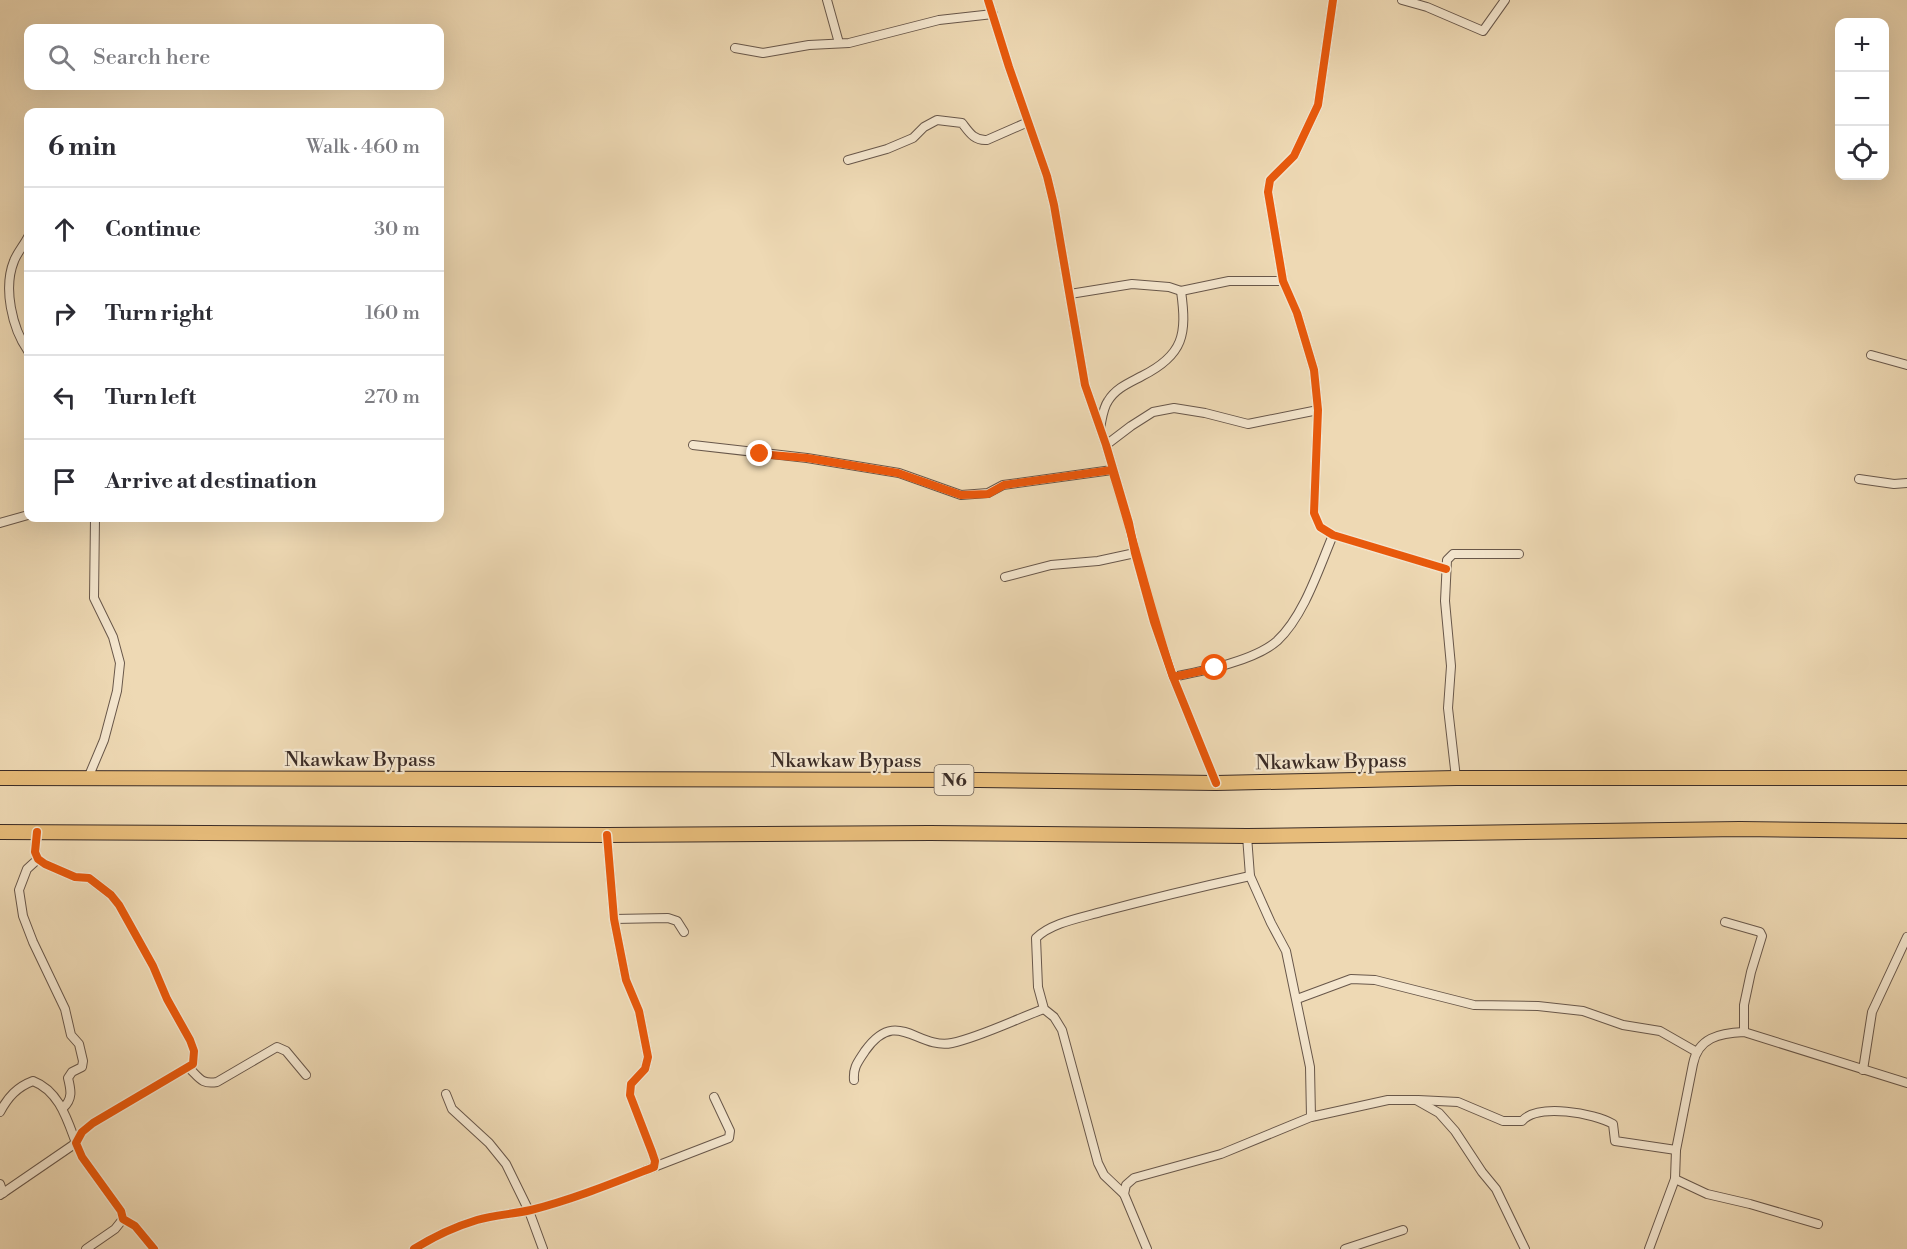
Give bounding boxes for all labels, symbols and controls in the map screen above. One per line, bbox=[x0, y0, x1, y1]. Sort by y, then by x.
map controls bbox=[1835, 18, 1889, 180]
button: + bbox=[1835, 18, 1889, 72]
search box bbox=[24, 24, 444, 90]
icon: search bbox=[45, 41, 78, 74]
text: Search here bbox=[93, 44, 210, 71]
button: − bbox=[1835, 72, 1889, 126]
button: locate bbox=[1835, 126, 1889, 180]
text: 6 min bbox=[48, 131, 116, 163]
text: Walk · 460 m bbox=[306, 135, 420, 160]
icon: ahead bbox=[48, 213, 81, 246]
text: Continue bbox=[105, 216, 201, 243]
text: 30 m bbox=[374, 217, 420, 242]
icon: right bbox=[48, 297, 81, 330]
text: Turn right bbox=[105, 300, 213, 327]
text: 160 m bbox=[365, 301, 420, 326]
icon: left bbox=[48, 381, 81, 414]
text: Turn left bbox=[105, 384, 196, 411]
text: 270 m bbox=[364, 385, 420, 410]
route end bbox=[746, 440, 772, 466]
icon: arrive bbox=[48, 465, 81, 498]
text: Arrive at destination bbox=[105, 468, 317, 495]
route start bbox=[1201, 654, 1227, 680]
street label: Nkawkaw Bypass bbox=[284, 748, 436, 773]
street label: Nkawkaw Bypass bbox=[770, 749, 922, 774]
street label: Nkawkaw Bypass bbox=[1255, 749, 1407, 776]
road number: N6 bbox=[934, 765, 974, 795]

